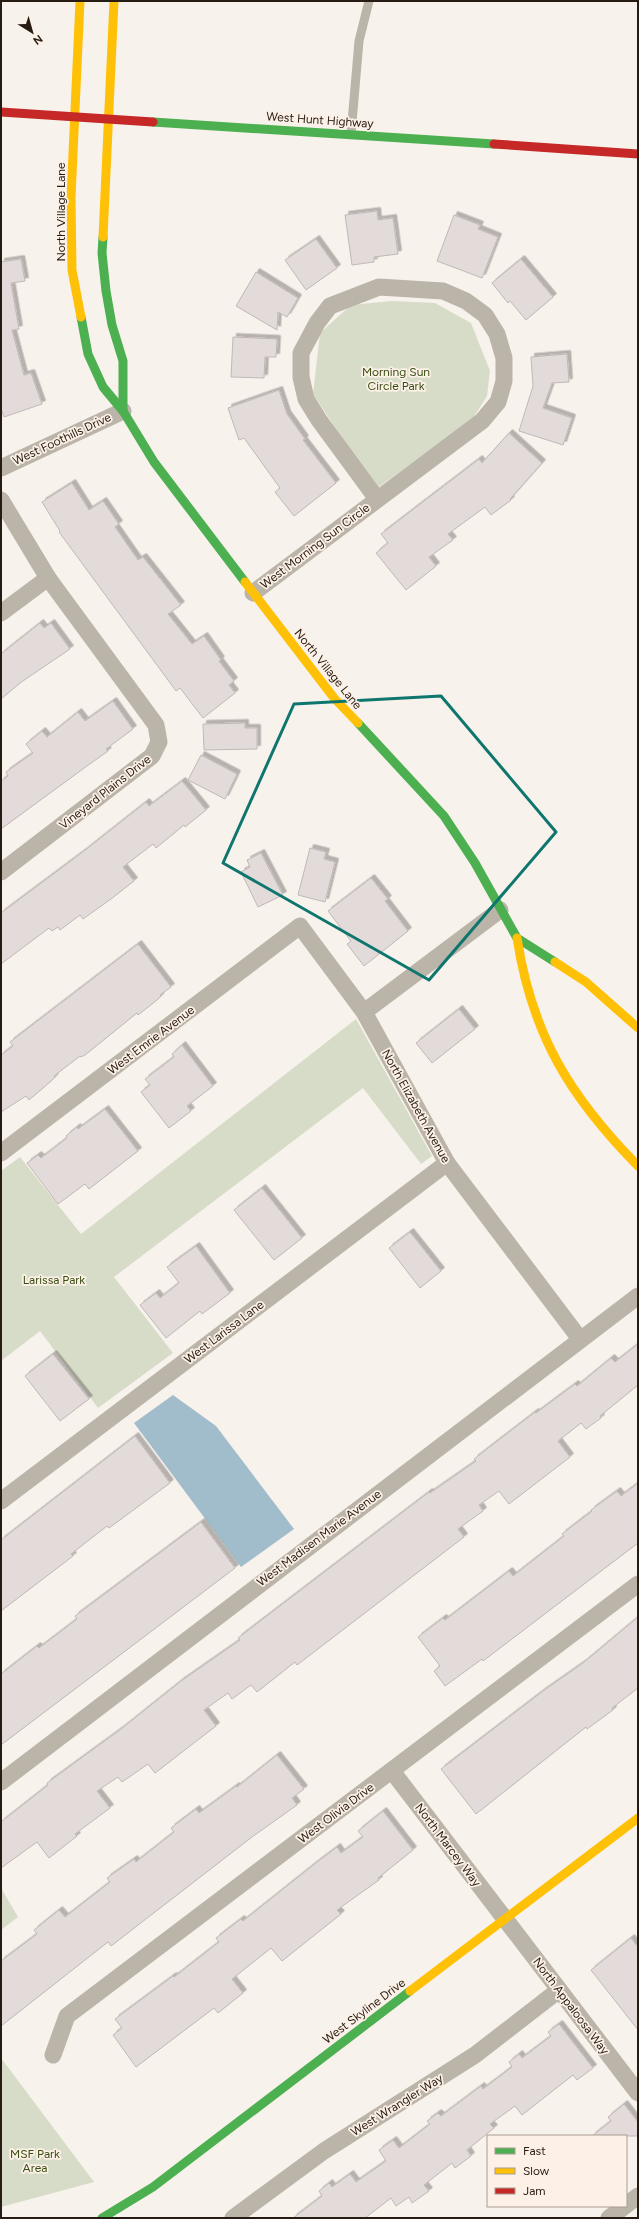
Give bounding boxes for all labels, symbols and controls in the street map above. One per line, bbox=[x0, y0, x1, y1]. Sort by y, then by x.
north arrow bbox=[12, 12, 52, 52]
text: N bbox=[30, 32, 45, 47]
street label: West Hunt Highway bbox=[266, 109, 375, 131]
street label: North Village Lane bbox=[54, 162, 68, 262]
park label: Morning Sun Circle Park bbox=[362, 365, 430, 393]
street label: West Foothills Drive bbox=[11, 410, 114, 468]
street label: West Morning Sun Circle bbox=[258, 500, 373, 592]
street label: North Village Lane bbox=[291, 626, 365, 712]
street label: Vineyard Plains Drive bbox=[57, 752, 154, 832]
street label: West Emrie Avenue bbox=[105, 1003, 197, 1077]
street label: North Elizabeth Avenue bbox=[379, 1047, 453, 1165]
park label: Larissa Park bbox=[23, 1273, 85, 1287]
street label: West Larissa Lane bbox=[182, 1297, 267, 1366]
street label: West Madisen Marie Avenue bbox=[254, 1486, 384, 1589]
street label: West Olivia Drive bbox=[295, 1780, 377, 1846]
street label: North Marcey Way bbox=[412, 1801, 484, 1890]
street label: North Appaloosa Way bbox=[530, 1955, 612, 2058]
street label: West Skyline Drive bbox=[320, 1975, 408, 2047]
street label: West Wrangler Way bbox=[348, 2071, 446, 2139]
legend bbox=[487, 2135, 627, 2207]
text: Fast bbox=[523, 2144, 546, 2158]
park label: MSF Park Area bbox=[10, 2147, 60, 2175]
text: Slow bbox=[523, 2164, 550, 2178]
text: Jam bbox=[523, 2184, 546, 2198]

